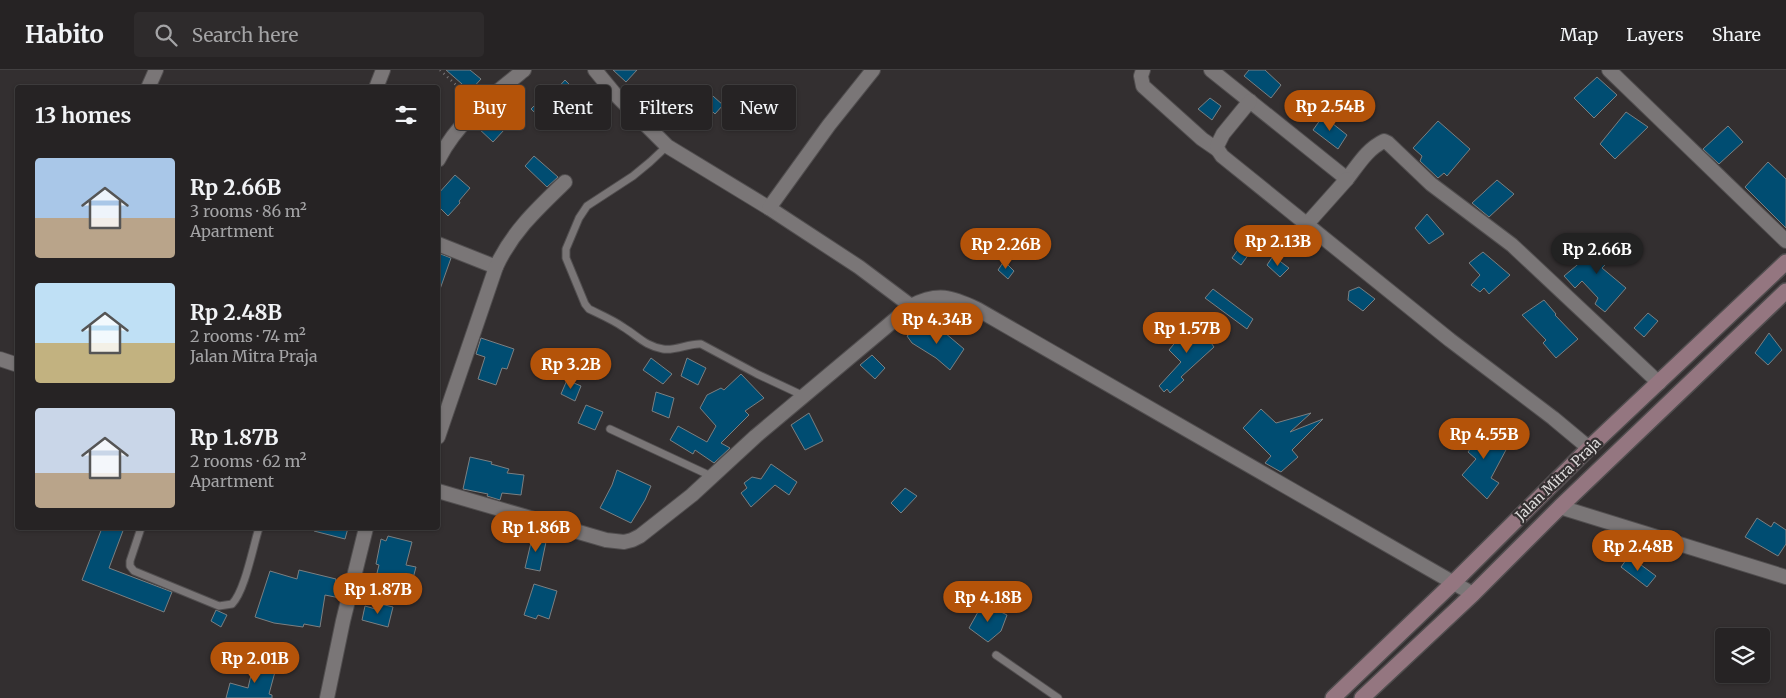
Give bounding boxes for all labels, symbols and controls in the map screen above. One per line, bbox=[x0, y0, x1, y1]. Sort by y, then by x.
search box bbox=[134, 12, 484, 57]
text: Habito bbox=[25, 19, 104, 50]
icon: search bbox=[152, 21, 180, 49]
text: Search here bbox=[192, 23, 298, 47]
text: Map bbox=[1560, 23, 1598, 46]
text: Layers bbox=[1626, 23, 1684, 46]
text: Share bbox=[1712, 23, 1761, 46]
chip: Buy bbox=[455, 85, 525, 130]
chip: Rent bbox=[535, 85, 611, 130]
chip: Filters bbox=[621, 85, 712, 130]
chip: New bbox=[722, 85, 796, 130]
pin: Rp 2.54B bbox=[1278, 90, 1382, 132]
text: Rp 2.54B bbox=[1295, 96, 1365, 116]
icon: filters bbox=[392, 101, 420, 129]
text: 13 homes bbox=[35, 102, 131, 129]
text: Rp 2.66B bbox=[190, 174, 281, 201]
icon: home bbox=[75, 178, 135, 238]
text: 3 rooms · 86 m² bbox=[190, 201, 307, 221]
text: Apartment bbox=[190, 221, 274, 241]
pin: Rp 2.13B bbox=[1226, 224, 1330, 267]
pin: Rp 2.26B bbox=[954, 228, 1058, 270]
text: Rp 2.13B bbox=[1245, 231, 1311, 251]
pin: Rp 2.66B bbox=[1545, 232, 1649, 275]
text: Rp 2.26B bbox=[971, 234, 1041, 254]
text: Rp 2.66B bbox=[1562, 239, 1632, 259]
text: Rp 2.48B bbox=[190, 299, 282, 326]
pin: Rp 4.34B bbox=[885, 302, 989, 345]
icon: home bbox=[75, 303, 135, 363]
text: Rp 4.34B bbox=[902, 309, 972, 329]
pin: Rp 1.57B bbox=[1135, 312, 1239, 354]
text: Rp 1.57B bbox=[1154, 318, 1220, 338]
text: 2 rooms · 74 m² bbox=[190, 326, 306, 346]
text: Jalan Mitra Praja bbox=[190, 346, 318, 366]
pin: Rp 3.2B bbox=[525, 348, 617, 390]
text: Rp 3.2B bbox=[541, 354, 601, 374]
pin: Rp 4.55B bbox=[1432, 418, 1536, 460]
text: Rp 1.87B bbox=[190, 424, 279, 451]
text: Rp 4.55B bbox=[1450, 424, 1518, 444]
icon: home bbox=[75, 428, 135, 488]
street label: Jalan Mitra Praja bbox=[1511, 433, 1605, 525]
text: 2 rooms · 62 m² bbox=[190, 451, 307, 471]
text: Apartment bbox=[190, 471, 274, 491]
pin: Rp 1.86B bbox=[484, 510, 588, 553]
text: Rp 1.86B bbox=[502, 517, 570, 537]
pin: Rp 2.48B bbox=[1586, 530, 1690, 572]
text: Rp 2.48B bbox=[1603, 536, 1673, 556]
pin: Rp 1.87B bbox=[326, 572, 430, 615]
text: Rp 1.87B bbox=[344, 579, 412, 599]
pin: Rp 4.18B bbox=[936, 580, 1040, 623]
text: Rp 4.18B bbox=[954, 587, 1022, 607]
map controls bbox=[1715, 628, 1770, 683]
button: layers bbox=[1715, 628, 1770, 683]
pin: Rp 2.01B bbox=[203, 642, 307, 684]
text: Rp 2.01B bbox=[221, 648, 289, 668]

